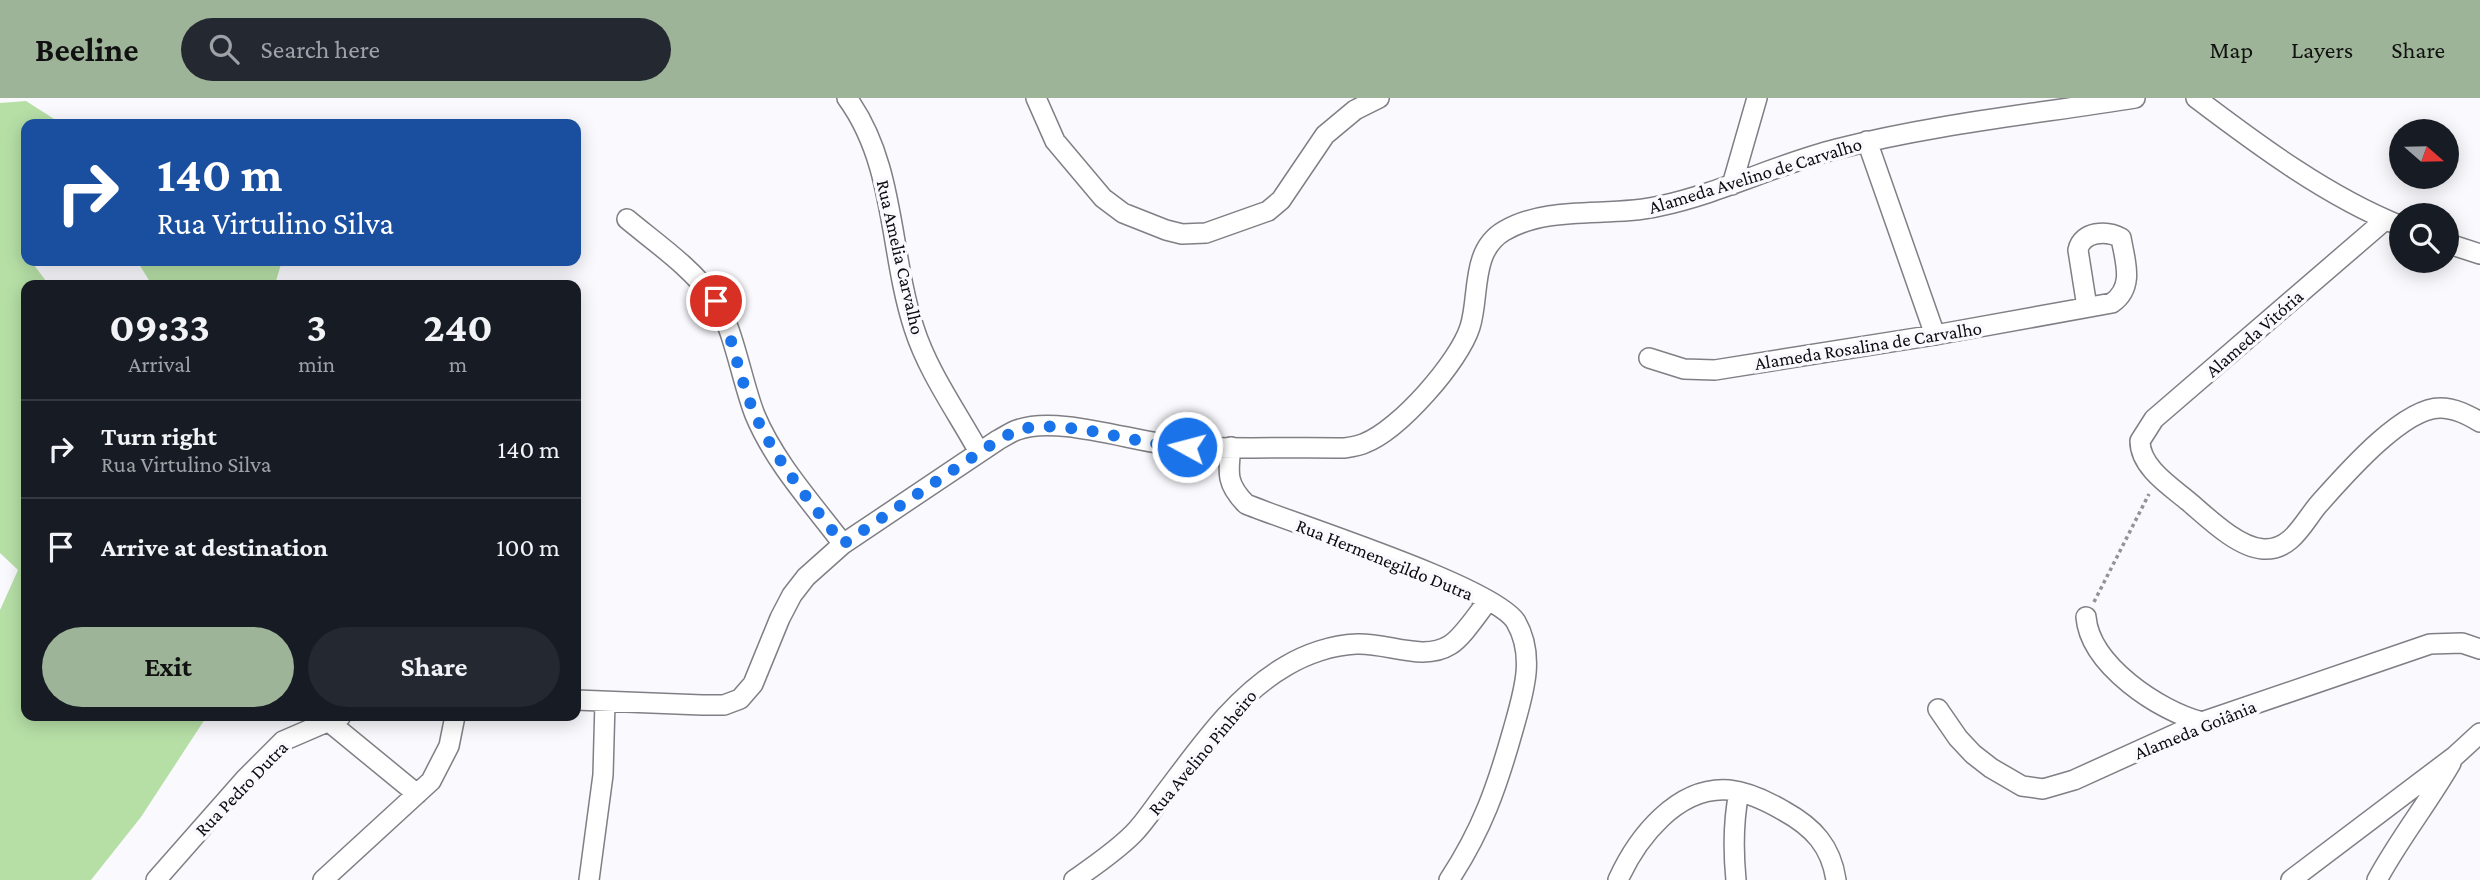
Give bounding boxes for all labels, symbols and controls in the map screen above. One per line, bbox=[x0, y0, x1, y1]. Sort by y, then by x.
search box bbox=[181, 18, 671, 81]
icon: search bbox=[205, 30, 243, 68]
text: Beeline bbox=[35, 31, 139, 68]
text: Search here bbox=[261, 35, 380, 64]
text: Map bbox=[2209, 36, 2253, 63]
text: Layers bbox=[2291, 36, 2353, 63]
text: Share bbox=[2391, 36, 2445, 63]
north arrow bbox=[2389, 119, 2459, 189]
map controls bbox=[2389, 119, 2459, 273]
street label: Alameda Avelino de Carvalho bbox=[1646, 133, 1864, 218]
icon: right bbox=[42, 147, 133, 238]
text: 140 m bbox=[157, 147, 282, 202]
street label: Rua Amelia Carvalho bbox=[872, 178, 929, 337]
button: search bbox=[2389, 203, 2459, 273]
text: Rua Virtulino Silva bbox=[157, 205, 394, 241]
pin bbox=[686, 271, 746, 331]
icon: arrive bbox=[697, 282, 735, 320]
street label: Alameda Vitória bbox=[2201, 285, 2307, 381]
text: 09:33 bbox=[109, 303, 210, 350]
text: 3 bbox=[306, 303, 327, 350]
text: 240 bbox=[423, 303, 493, 350]
street label: Alameda Rosalina de Carvalho bbox=[1753, 317, 1983, 374]
text: Arrival bbox=[128, 351, 191, 377]
text: min bbox=[298, 351, 335, 377]
text: m bbox=[449, 351, 467, 377]
position arrow bbox=[1150, 410, 1224, 484]
text: Turn right bbox=[101, 422, 217, 451]
icon: right bbox=[42, 430, 80, 468]
text: 140 m bbox=[498, 435, 560, 464]
text: Rua Virtulino Silva bbox=[101, 451, 271, 477]
street label: Rua Hermenegildo Dutra bbox=[1293, 514, 1476, 605]
icon: arrive bbox=[42, 528, 80, 566]
text: Arrive at destination bbox=[101, 533, 328, 562]
text: 100 m bbox=[496, 533, 560, 562]
button: Exit bbox=[42, 627, 294, 707]
button: Share bbox=[308, 627, 560, 707]
street label: Rua Avelino Pinheiro bbox=[1144, 685, 1261, 819]
street label: Alameda Goiânia bbox=[2131, 695, 2259, 764]
street label: Rua Pedro Dutra bbox=[191, 736, 292, 840]

